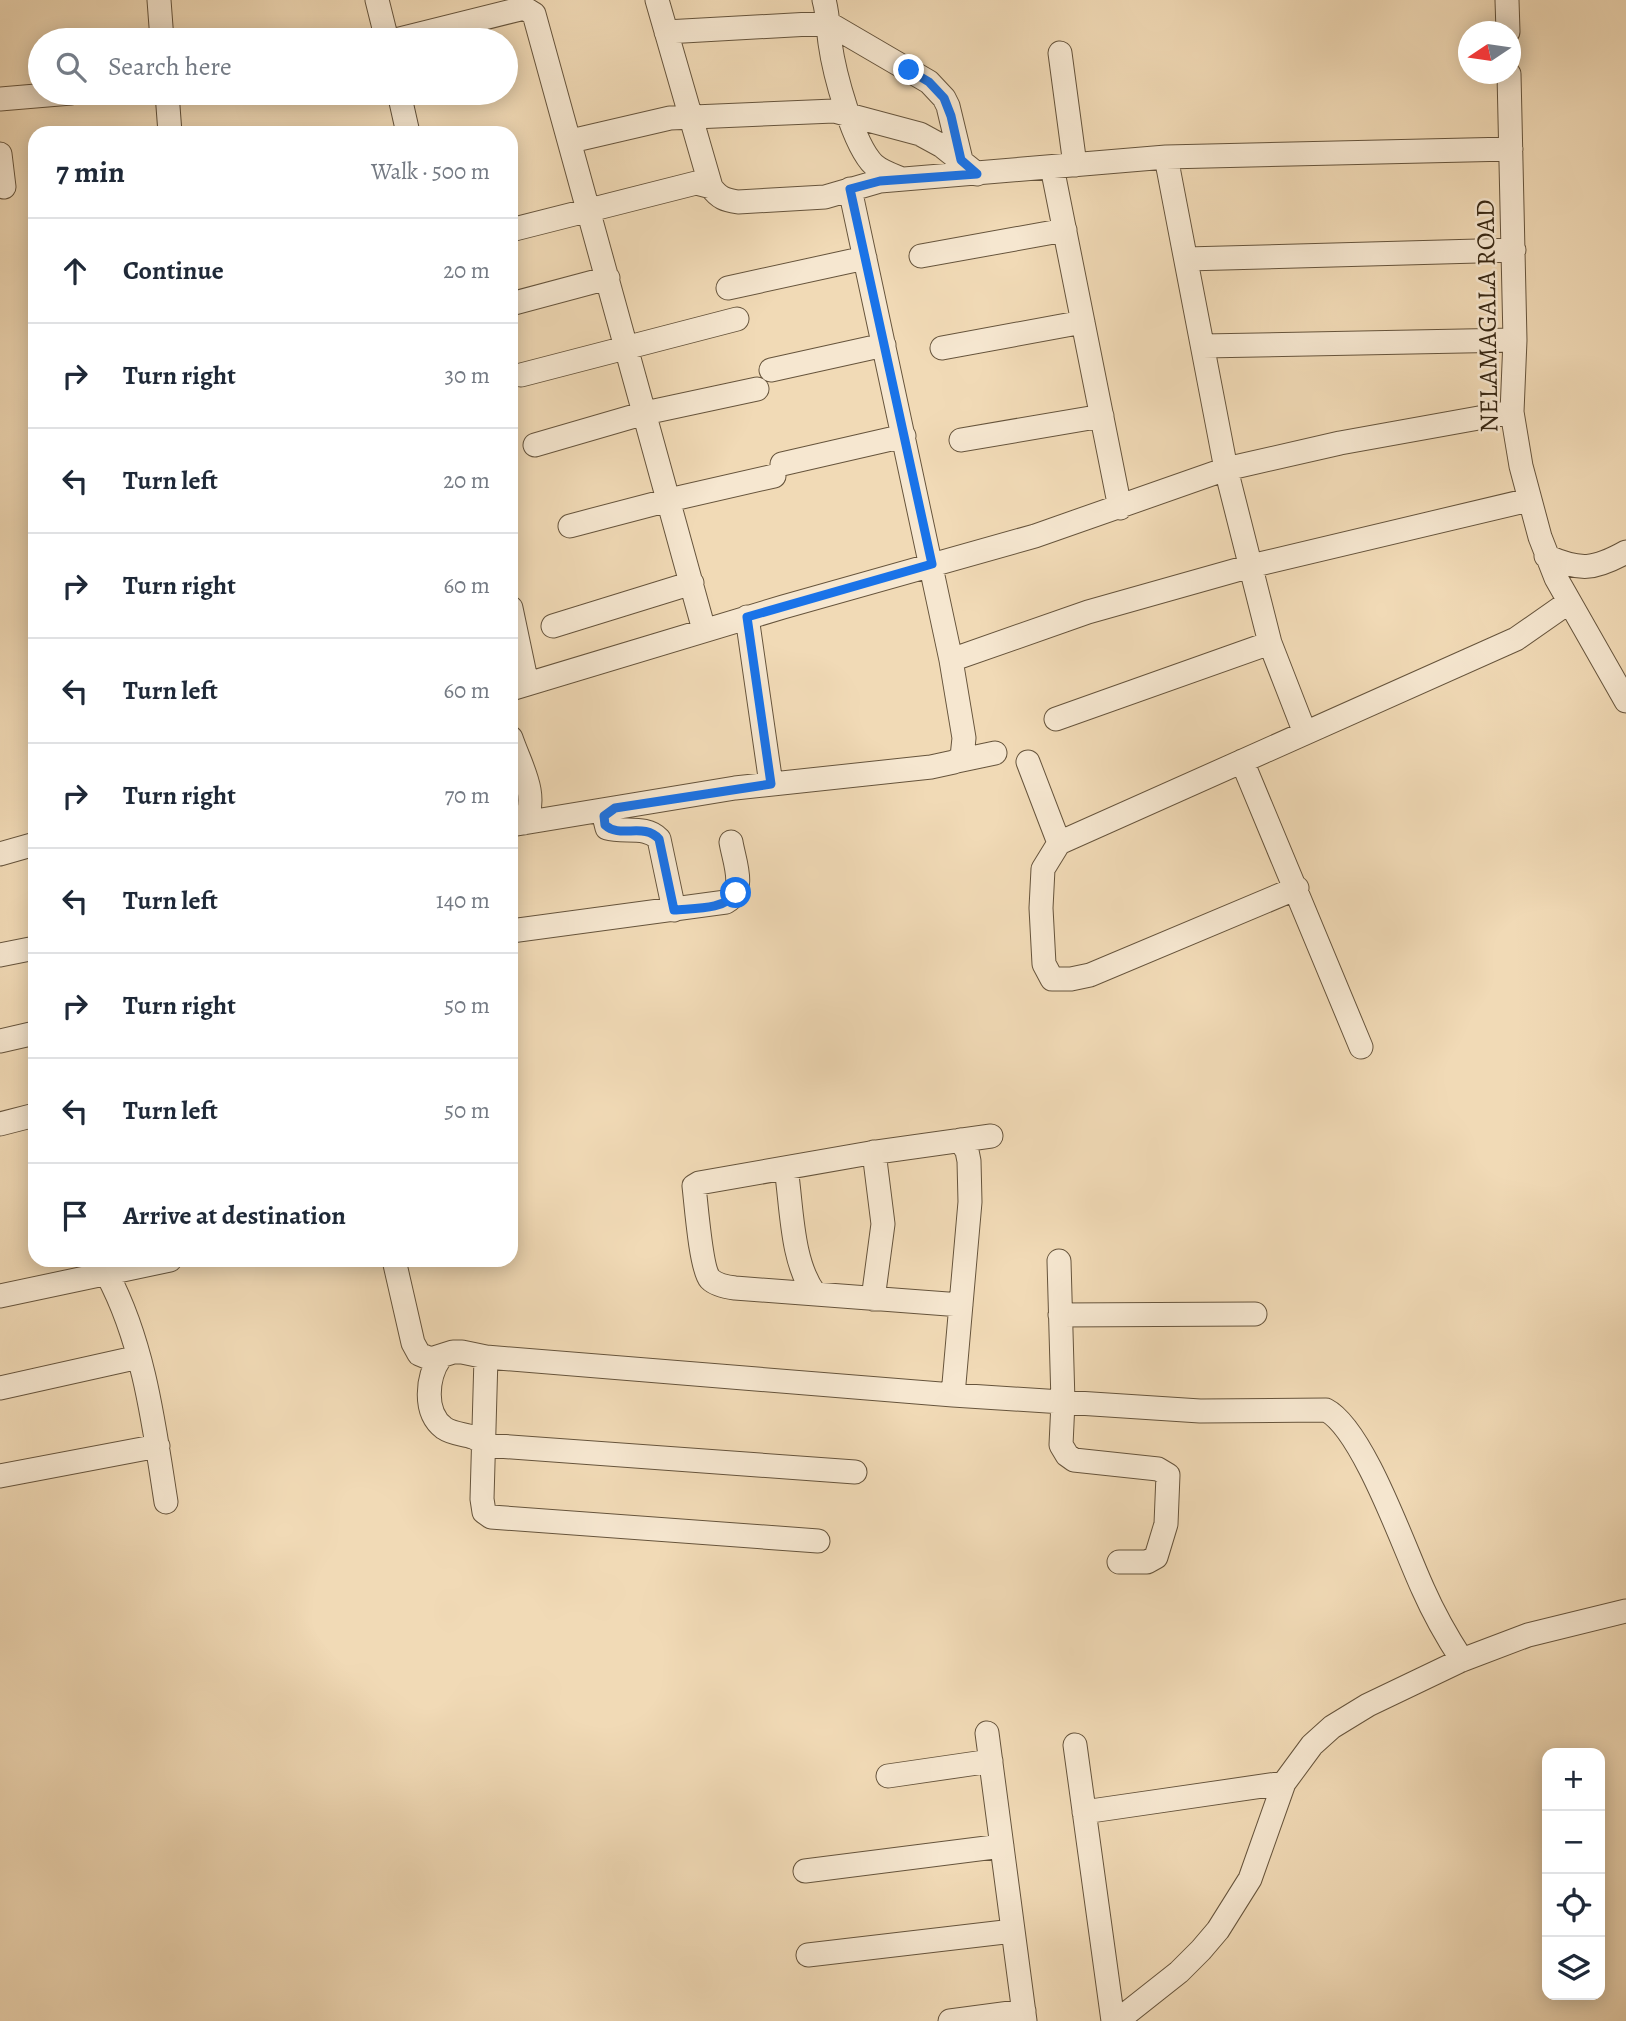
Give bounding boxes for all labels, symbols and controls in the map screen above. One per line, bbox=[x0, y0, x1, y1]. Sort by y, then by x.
north arrow bbox=[1458, 21, 1521, 84]
search box bbox=[28, 28, 518, 105]
icon: search bbox=[52, 48, 90, 86]
text: Search here bbox=[108, 49, 232, 84]
route end bbox=[893, 54, 924, 85]
text: 7 min bbox=[56, 152, 125, 192]
text: Walk · 500 m bbox=[371, 156, 490, 187]
street label: NELAMAGALA ROAD bbox=[1467, 199, 1507, 433]
icon: ahead bbox=[56, 252, 94, 290]
text: Continue bbox=[123, 253, 224, 288]
text: 20 m bbox=[443, 255, 490, 286]
icon: right bbox=[56, 357, 94, 395]
text: Turn right bbox=[123, 358, 236, 393]
text: 30 m bbox=[444, 360, 490, 391]
icon: left bbox=[56, 462, 94, 500]
text: Turn left bbox=[123, 463, 218, 498]
text: 20 m bbox=[443, 465, 490, 496]
icon: right bbox=[56, 567, 94, 605]
text: Turn right bbox=[123, 568, 236, 603]
text: 60 m bbox=[443, 570, 490, 601]
icon: left bbox=[56, 672, 94, 710]
text: Turn left bbox=[123, 673, 218, 708]
text: 60 m bbox=[443, 675, 490, 706]
icon: right bbox=[56, 777, 94, 815]
text: Turn right bbox=[123, 778, 236, 813]
text: 70 m bbox=[444, 780, 490, 811]
route start bbox=[720, 877, 751, 908]
icon: left bbox=[56, 882, 94, 920]
text: Turn left bbox=[123, 883, 218, 918]
text: 140 m bbox=[436, 885, 490, 916]
icon: right bbox=[56, 987, 94, 1025]
text: Turn right bbox=[123, 988, 236, 1023]
text: 50 m bbox=[444, 990, 490, 1021]
icon: left bbox=[56, 1092, 94, 1130]
text: Turn left bbox=[123, 1093, 218, 1128]
text: 50 m bbox=[444, 1095, 490, 1126]
icon: arrive bbox=[56, 1197, 94, 1235]
text: Arrive at destination bbox=[123, 1198, 346, 1233]
map controls bbox=[1542, 1748, 1605, 2000]
button: + bbox=[1542, 1748, 1605, 1811]
button: − bbox=[1542, 1811, 1605, 1874]
button: locate bbox=[1542, 1874, 1605, 1937]
button: layers bbox=[1542, 1937, 1605, 2000]

